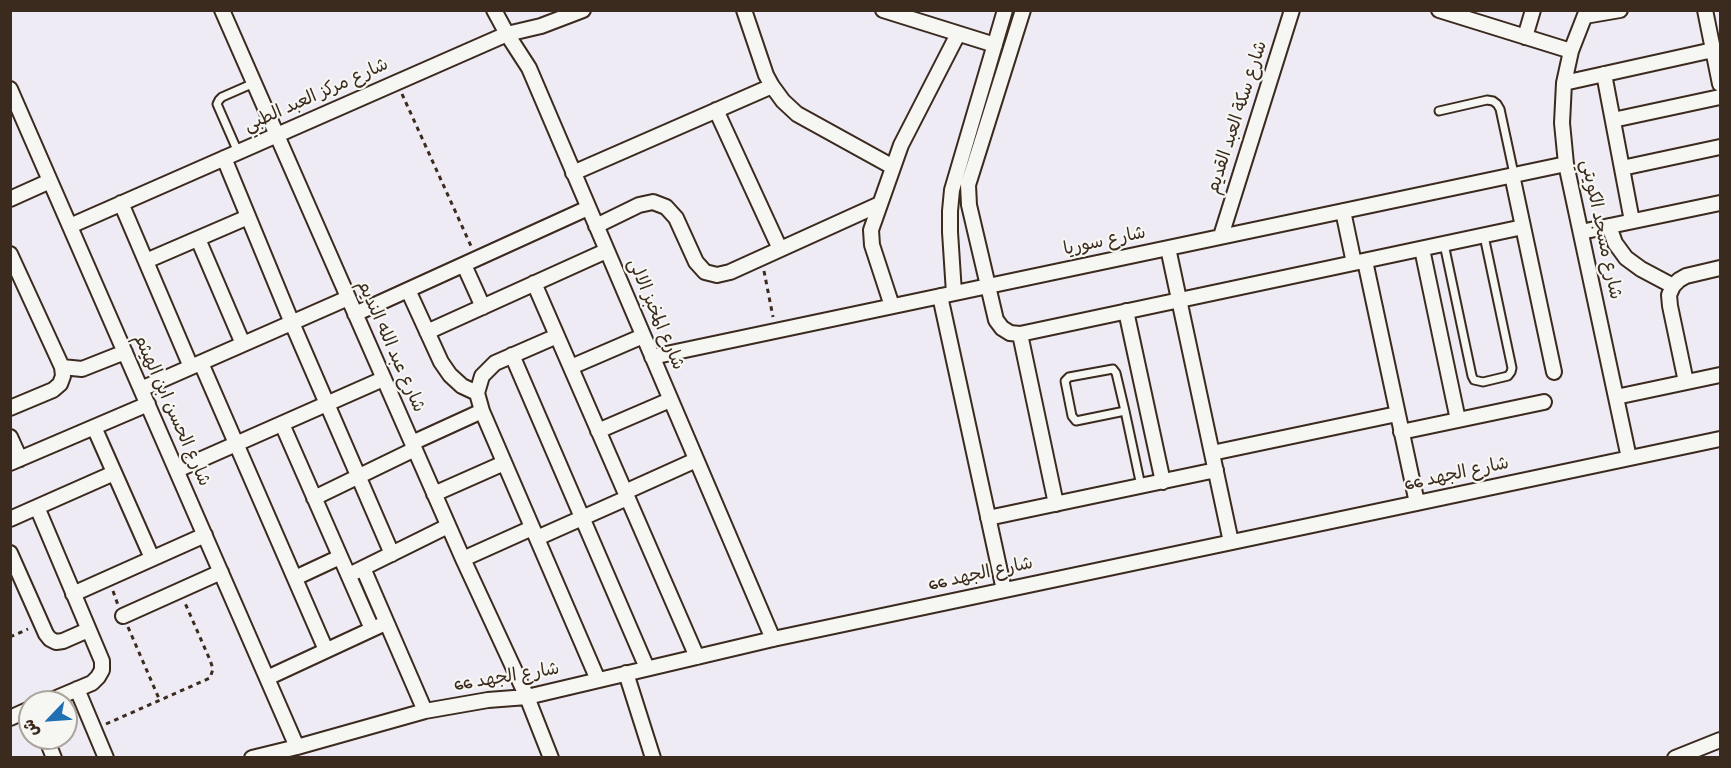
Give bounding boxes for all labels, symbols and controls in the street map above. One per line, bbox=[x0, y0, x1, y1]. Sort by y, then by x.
street label: شارع سكة العبد القديم bbox=[1204, 39, 1274, 197]
street label: شارع مركز العبد الطبي bbox=[242, 55, 392, 139]
street label: شارع مسجد الكويتي bbox=[1574, 158, 1624, 302]
street label: شارع سوريا bbox=[1062, 224, 1148, 262]
street label: شارع المخبز الالى bbox=[621, 256, 687, 374]
street label: شارع عبد الله النديم bbox=[350, 278, 428, 416]
street label: شارع الحسن ابن الهيثم bbox=[127, 331, 213, 491]
street label: شارع الجهد 66 bbox=[1403, 454, 1511, 498]
street label: شارع الجهد 66 bbox=[927, 554, 1035, 598]
street label: شارع الجهد 66 bbox=[453, 660, 561, 698]
north arrow bbox=[18, 690, 78, 750]
text: ش bbox=[21, 715, 45, 739]

